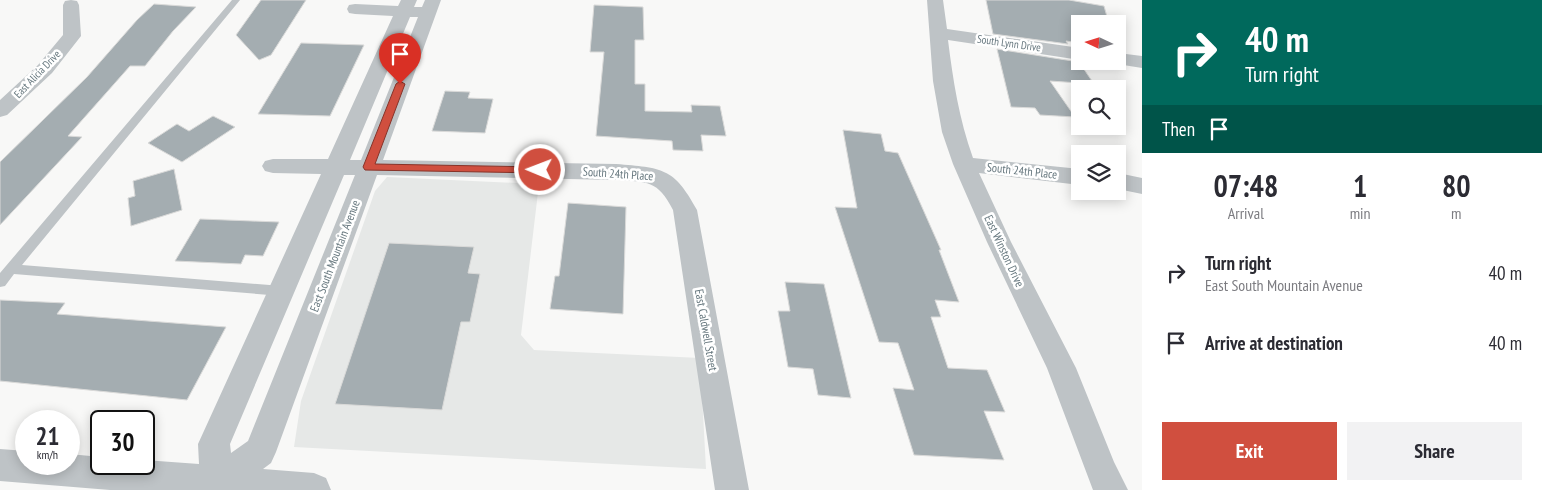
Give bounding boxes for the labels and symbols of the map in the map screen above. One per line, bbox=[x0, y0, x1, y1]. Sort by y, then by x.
north arrow bbox=[1071, 15, 1126, 70]
street label: South Lynn Drive bbox=[976, 32, 1042, 54]
pin bbox=[379, 33, 421, 84]
street label: East Alicia Drive bbox=[11, 47, 64, 101]
position arrow bbox=[513, 143, 565, 195]
street label: South 24th Place bbox=[986, 159, 1058, 182]
street label: South 24th Place bbox=[582, 164, 654, 183]
street label: East South Mountain Avenue bbox=[306, 198, 363, 314]
street label: East Winston Drive bbox=[981, 212, 1028, 289]
street label: East Caldwell Street bbox=[692, 288, 721, 373]
speed limit sign: 30 bbox=[90, 410, 155, 475]

